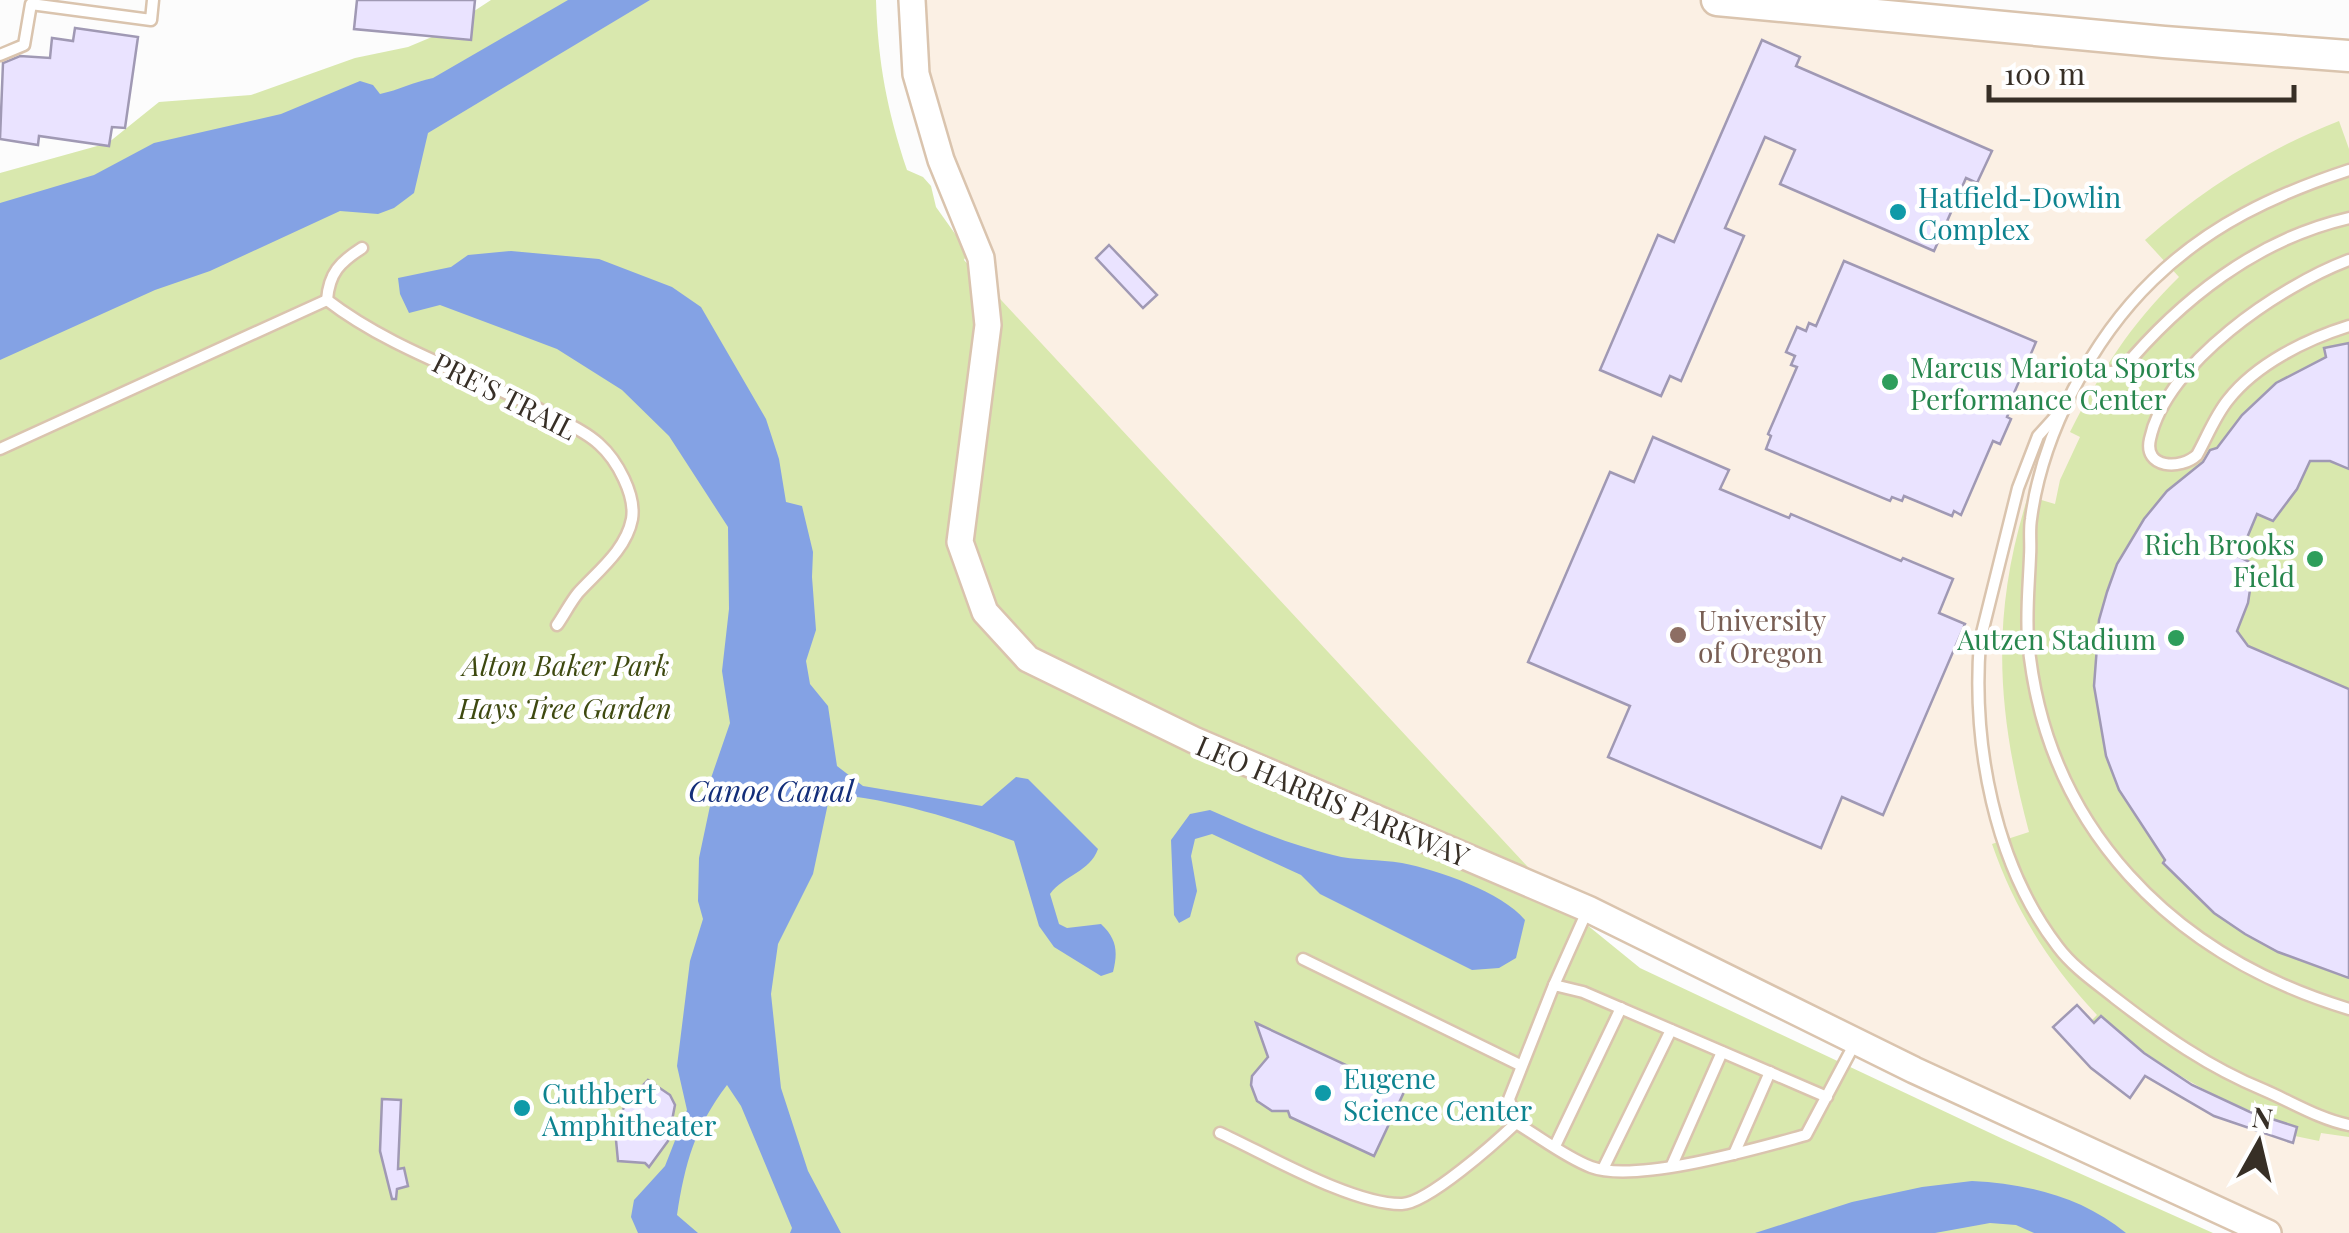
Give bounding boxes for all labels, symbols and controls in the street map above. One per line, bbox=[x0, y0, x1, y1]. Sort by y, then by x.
scale bar bbox=[1989, 40, 2294, 102]
text: 100 m bbox=[2004, 53, 2086, 93]
place label: Hatfield-Dowlin Complex bbox=[1918, 178, 2122, 247]
marker: Hatfield-Dowlin Complex bbox=[1887, 201, 1909, 223]
street label: PRE'S TRAIL bbox=[427, 343, 583, 447]
place label: Marcus Mariota Sports Performance Center bbox=[1910, 348, 2196, 417]
marker: Marcus Mariota Sports Performance Center bbox=[1879, 371, 1901, 393]
place label: Rich Brooks Field bbox=[2144, 525, 2295, 594]
marker: Rich Brooks Field bbox=[2304, 548, 2326, 570]
place label: University of Oregon bbox=[1698, 601, 1826, 670]
place label: Autzen Stadium bbox=[1956, 620, 2156, 657]
marker: University of Oregon bbox=[1667, 624, 1689, 646]
marker: Autzen Stadium bbox=[2165, 627, 2187, 649]
park label: Alton Baker Park bbox=[460, 646, 669, 683]
park label: Hays Tree Garden bbox=[457, 689, 672, 726]
street label: LEO HARRIS PARKWAY bbox=[1191, 726, 1475, 874]
water label: Canoe Canal bbox=[688, 770, 855, 810]
place label: Eugene Science Center bbox=[1343, 1059, 1533, 1128]
place label: Cuthbert Amphitheater bbox=[541, 1074, 717, 1143]
marker: Eugene Science Center bbox=[1312, 1082, 1334, 1104]
north arrow bbox=[2209, 1093, 2309, 1193]
marker: Cuthbert Amphitheater bbox=[511, 1097, 533, 1119]
text: N bbox=[2250, 1097, 2275, 1136]

